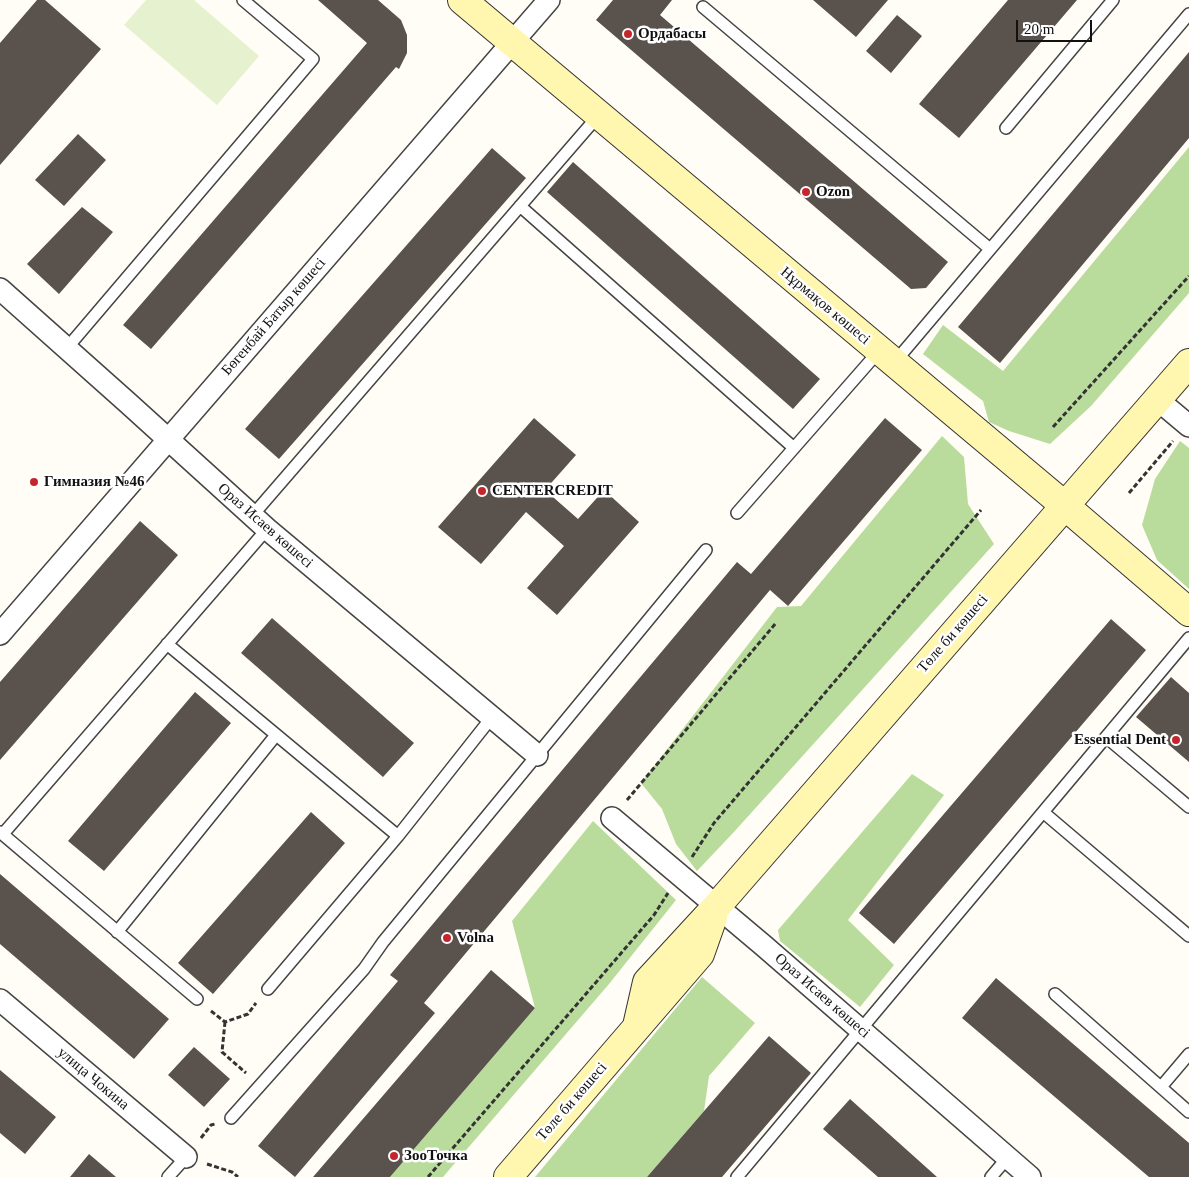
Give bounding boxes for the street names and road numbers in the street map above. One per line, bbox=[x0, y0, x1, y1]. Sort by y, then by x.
street label: Бөгенбай Батыр көшесі bbox=[218, 255, 330, 379]
street label: Нұрмақов көшесі bbox=[777, 263, 873, 349]
street label: Ораз Исаев көшесі bbox=[214, 480, 316, 572]
street label: Төле би көшесі bbox=[914, 591, 992, 677]
street label: Ораз Исаев көшесі bbox=[771, 950, 873, 1042]
street label: улица Чокина bbox=[53, 1044, 133, 1114]
street label: Төле би көшесі bbox=[533, 1059, 611, 1145]

